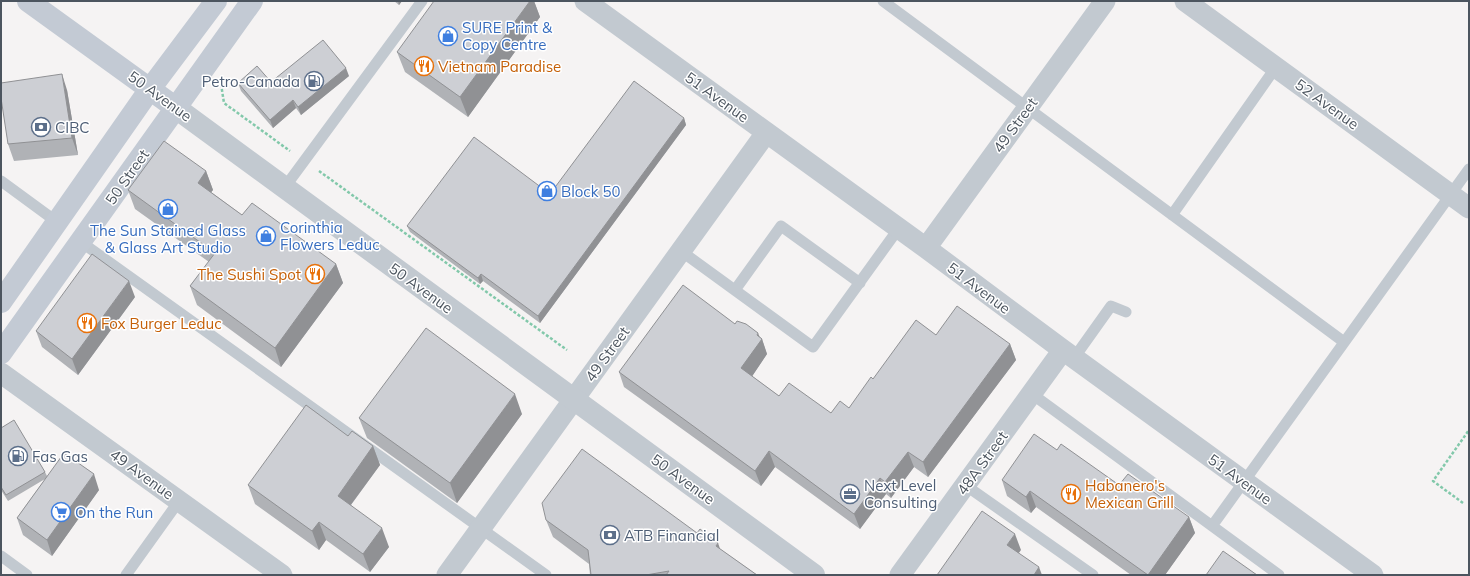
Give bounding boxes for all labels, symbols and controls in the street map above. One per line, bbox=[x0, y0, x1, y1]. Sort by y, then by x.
place label: SURE Print & Copy Centre bbox=[462, 18, 553, 54]
shop icon: SURE Print & Copy Centre bbox=[437, 25, 459, 47]
restaurant icon: Vietnam Paradise bbox=[413, 55, 435, 77]
place label: Vietnam Paradise bbox=[438, 57, 561, 76]
street label: 50 Avenue bbox=[124, 67, 196, 125]
street label: 51 Avenue bbox=[681, 68, 753, 126]
fuel station icon: Petro-Canada bbox=[303, 70, 325, 92]
place label: Petro-Canada bbox=[202, 72, 300, 91]
street label: 52 Avenue bbox=[1291, 75, 1363, 133]
street label: 49 Street bbox=[989, 94, 1041, 156]
bank icon: CIBC bbox=[30, 116, 52, 138]
place label: CIBC bbox=[55, 118, 90, 137]
street label: 50 Street bbox=[101, 146, 153, 208]
shop icon: Block 50 bbox=[536, 180, 558, 202]
place label: Block 50 bbox=[561, 182, 620, 201]
shop icon: The Sun Stained Glass & Glass Art Studio bbox=[157, 198, 179, 220]
place label: Corinthia Flowers Leduc bbox=[280, 218, 380, 254]
place label: The Sun Stained Glass & Glass Art Studio bbox=[90, 221, 246, 257]
shop icon: Corinthia Flowers Leduc bbox=[255, 225, 277, 247]
street label: 51 Avenue bbox=[944, 258, 1014, 318]
street label: 50 Avenue bbox=[385, 259, 457, 317]
restaurant icon: The Sushi Spot bbox=[304, 263, 326, 285]
place label: The Sushi Spot bbox=[197, 265, 301, 284]
restaurant icon: Fox Burger Leduc bbox=[76, 312, 98, 334]
place label: Fox Burger Leduc bbox=[101, 314, 222, 333]
street label: 49 Street bbox=[581, 323, 633, 385]
street label: 48A Street bbox=[952, 427, 1012, 499]
fuel station icon: Fas Gas bbox=[7, 445, 29, 467]
street label: 49 Avenue bbox=[106, 445, 178, 503]
place label: Fas Gas bbox=[32, 447, 88, 466]
street label: 50 Avenue bbox=[647, 450, 719, 508]
street label: 51 Avenue bbox=[1204, 450, 1276, 508]
place label: Next Level Consulting bbox=[864, 476, 937, 512]
place label: Habanero's Mexican Grill bbox=[1085, 476, 1174, 512]
office icon: Next Level Consulting bbox=[839, 483, 861, 505]
restaurant icon: Habanero's Mexican Grill bbox=[1060, 483, 1082, 505]
supermarket icon: On the Run bbox=[50, 501, 72, 523]
place label: On the Run bbox=[75, 503, 153, 522]
bank icon: ATB Financial bbox=[599, 524, 621, 546]
place label: ATB Financial bbox=[624, 526, 719, 545]

